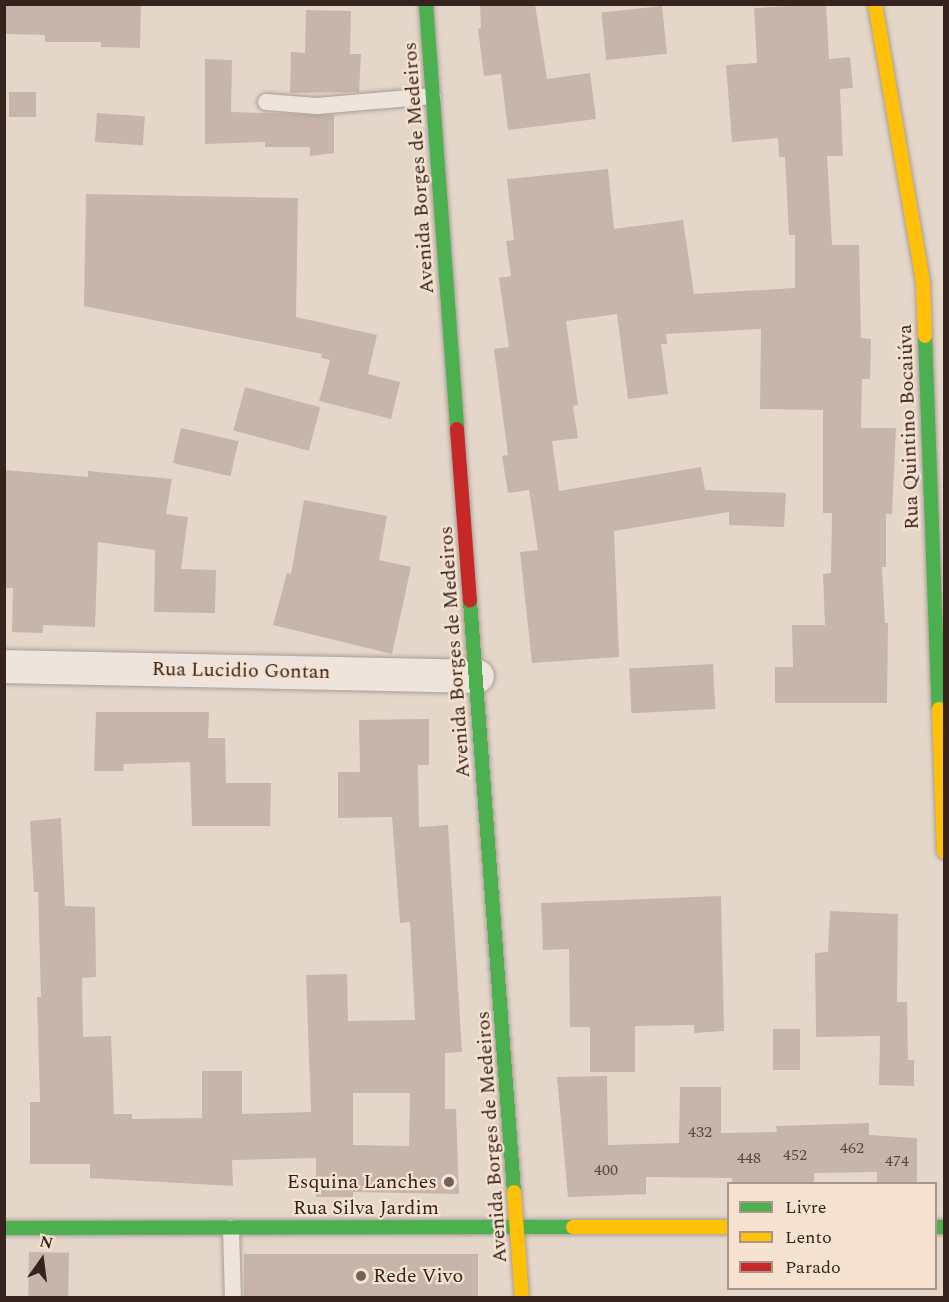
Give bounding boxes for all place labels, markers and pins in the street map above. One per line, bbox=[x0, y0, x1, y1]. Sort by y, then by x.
place label: Esquina Lanches bbox=[287, 1170, 437, 1194]
marker: Esquina Lanches bbox=[442, 1175, 456, 1189]
place label: Rede Vivo bbox=[373, 1264, 463, 1288]
marker: Rede Vivo bbox=[354, 1269, 368, 1283]

